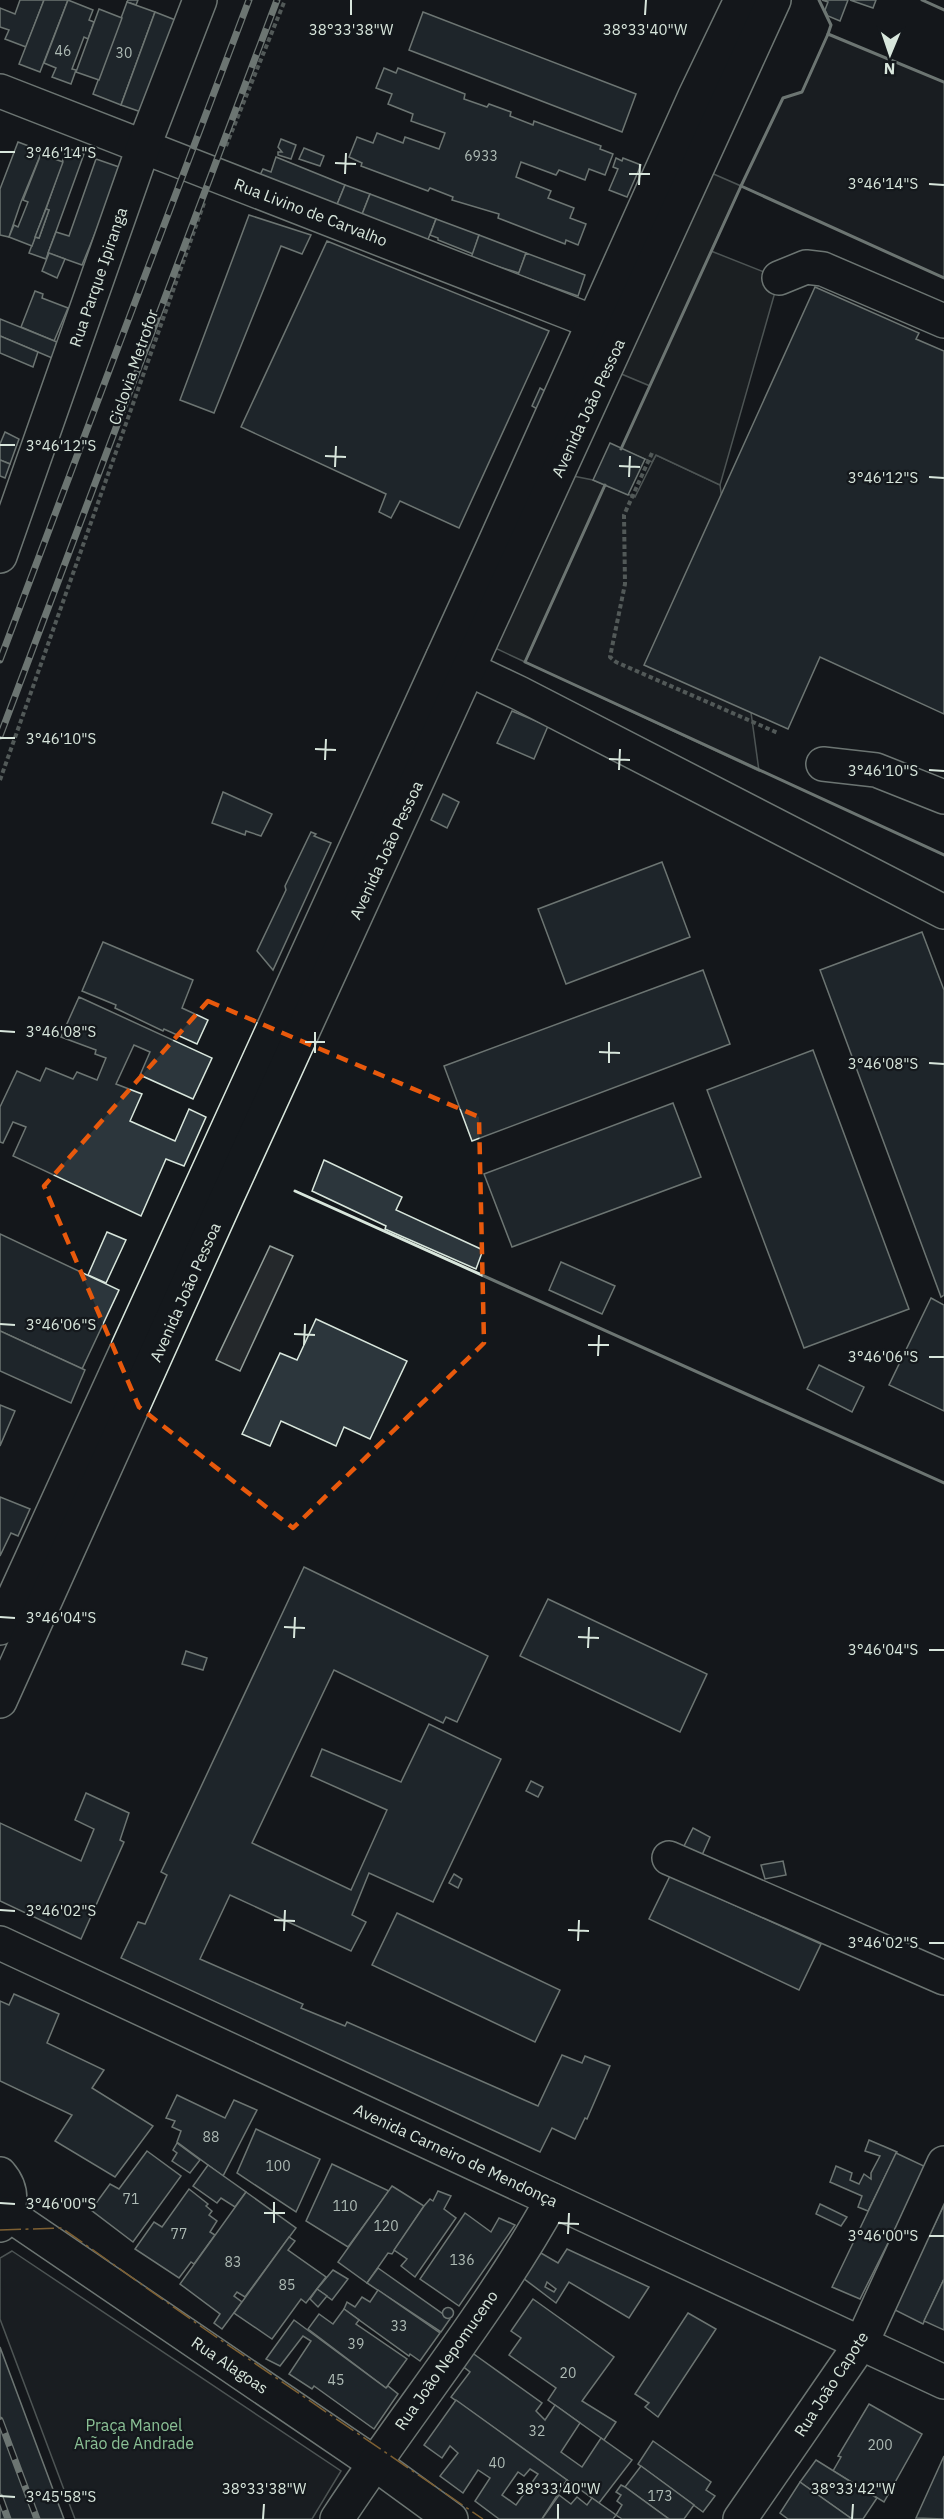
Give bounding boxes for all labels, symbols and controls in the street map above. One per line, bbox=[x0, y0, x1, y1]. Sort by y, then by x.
text: 38°33'38"W bbox=[309, 20, 394, 39]
text: 38°33'40"W bbox=[603, 20, 688, 39]
north arrow bbox=[860, 24, 920, 84]
house number: 46 bbox=[55, 42, 71, 60]
house number: 30 bbox=[116, 44, 132, 62]
text: N bbox=[883, 59, 896, 79]
text: 3°46'14"S bbox=[26, 143, 96, 162]
house number: 6933 bbox=[464, 147, 498, 165]
street label: Rua Livino de Carvalho bbox=[232, 174, 390, 250]
text: 3°46'14"S bbox=[848, 174, 918, 193]
street label: Rua Parque Ipiranga bbox=[65, 204, 131, 350]
street label: Ciclovia Metrofor bbox=[104, 306, 162, 428]
street label: Avenida João Pessoa bbox=[547, 335, 629, 481]
text: 3°46'12"S bbox=[26, 436, 96, 455]
text: 3°46'12"S bbox=[848, 468, 918, 487]
text: 3°46'10"S bbox=[26, 729, 96, 748]
text: 3°46'10"S bbox=[848, 761, 918, 780]
street label: Avenida João Pessoa bbox=[345, 777, 427, 923]
text: 3°46'08"S bbox=[26, 1022, 96, 1041]
text: 3°46'08"S bbox=[848, 1054, 918, 1073]
street label: Avenida João Pessoa bbox=[145, 1219, 225, 1365]
text: 3°46'06"S bbox=[26, 1315, 96, 1334]
text: 3°46'06"S bbox=[848, 1347, 918, 1366]
text: 3°46'04"S bbox=[26, 1608, 96, 1627]
text: 3°46'04"S bbox=[848, 1640, 918, 1659]
text: 3°46'02"S bbox=[26, 1901, 96, 1920]
text: 3°46'02"S bbox=[848, 1933, 918, 1952]
street label: Avenida Carneiro de Mendonça bbox=[351, 2099, 561, 2211]
house number: 88 bbox=[203, 2128, 219, 2146]
house number: 100 bbox=[265, 2157, 291, 2175]
house number: 71 bbox=[123, 2190, 139, 2208]
text: 3°46'00"S bbox=[26, 2194, 96, 2213]
house number: 110 bbox=[332, 2197, 358, 2215]
house number: 120 bbox=[373, 2217, 399, 2235]
house number: 77 bbox=[171, 2225, 187, 2243]
text: 3°46'00"S bbox=[848, 2226, 918, 2245]
house number: 136 bbox=[449, 2251, 475, 2269]
house number: 83 bbox=[225, 2253, 241, 2271]
house number: 85 bbox=[279, 2276, 295, 2294]
street label: Rua João Nepomuceno bbox=[390, 2286, 502, 2434]
house number: 33 bbox=[391, 2317, 407, 2335]
street label: Rua João Capote bbox=[790, 2328, 872, 2440]
street label: Rua Alagoas bbox=[188, 2332, 272, 2398]
house number: 39 bbox=[348, 2335, 364, 2353]
house number: 20 bbox=[560, 2364, 576, 2382]
house number: 45 bbox=[328, 2371, 344, 2389]
park label: Praça Manoel Arão de Andrade bbox=[74, 2415, 194, 2453]
house number: 32 bbox=[529, 2422, 545, 2440]
house number: 200 bbox=[867, 2436, 893, 2454]
house number: 40 bbox=[489, 2454, 505, 2472]
text: 38°33'38"W bbox=[222, 2479, 307, 2498]
text: 38°33'40"W bbox=[516, 2479, 601, 2498]
text: 38°33'42"W bbox=[811, 2479, 896, 2498]
text: 3°45'58"S bbox=[26, 2487, 96, 2506]
house number: 173 bbox=[647, 2487, 673, 2505]

